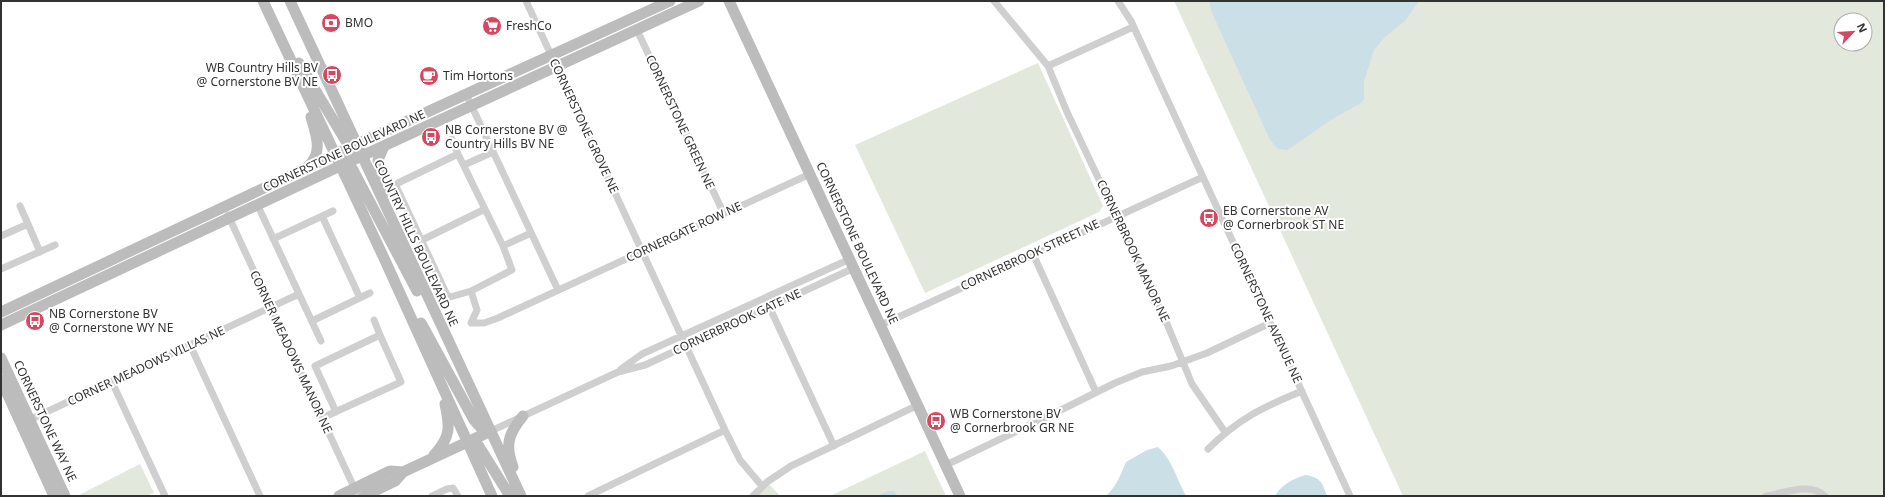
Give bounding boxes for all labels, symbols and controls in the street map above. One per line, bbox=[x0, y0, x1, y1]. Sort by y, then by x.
bank icon: BMO bbox=[320, 12, 342, 34]
north arrow bbox=[1833, 12, 1873, 52]
place label: BMO bbox=[345, 14, 373, 31]
supermarket icon: FreshCo bbox=[481, 15, 503, 37]
place label: FreshCo bbox=[506, 17, 552, 34]
text: N bbox=[1854, 20, 1871, 35]
street label: CORNERSTONE GREEN NE bbox=[642, 52, 719, 192]
street label: CORNERSTONE GROVE NE bbox=[546, 56, 623, 196]
place label: WB Country Hills BV @ Cornerstone BV NE bbox=[197, 59, 319, 90]
bus stop icon: WB Country Hills BV @ Cornerstone BV NE bbox=[321, 64, 343, 86]
cafe icon: Tim Hortons bbox=[418, 65, 440, 87]
place label: Tim Hortons bbox=[443, 67, 513, 84]
street label: CORNERSTONE BOULEVARD NE bbox=[260, 105, 428, 196]
place label: NB Cornerstone BV @ Country Hills BV NE bbox=[445, 121, 568, 152]
bus stop icon: NB Cornerstone BV @ Country Hills BV NE bbox=[420, 126, 442, 148]
street label: COUNTRY HILLS BOULEVARD NE bbox=[370, 157, 463, 329]
street label: CORNERSTONE BOULEVARD NE bbox=[812, 159, 903, 327]
street label: CORNERBROOK MANOR NE bbox=[1093, 177, 1174, 325]
street label: CORNERGATE ROW NE bbox=[623, 197, 745, 266]
place label: EB Cornerstone AV @ Cornerbrook ST NE bbox=[1223, 202, 1344, 233]
bus stop icon: EB Cornerstone AV @ Cornerbrook ST NE bbox=[1198, 207, 1220, 229]
street label: CORNERBROOK STREET NE bbox=[957, 215, 1102, 294]
street label: CORNERSTONE AVENUE NE bbox=[1226, 240, 1307, 386]
street label: CORNER MEADOWS MANOR NE bbox=[246, 267, 337, 436]
street label: CORNERBROOK GATE NE bbox=[670, 284, 804, 359]
place label: NB Cornerstone BV @ Cornerstone WY NE bbox=[49, 305, 173, 336]
bus stop icon: NB Cornerstone BV @ Cornerstone WY NE bbox=[24, 310, 46, 332]
street label: CORNER MEADOWS VILLAS NE bbox=[64, 322, 227, 410]
street label: CORNERSTONE WAY NE bbox=[10, 357, 81, 484]
place label: WB Cornerstone BV @ Cornerbrook GR NE bbox=[950, 405, 1074, 436]
bus stop icon: WB Cornerstone BV @ Cornerbrook GR NE bbox=[925, 410, 947, 432]

